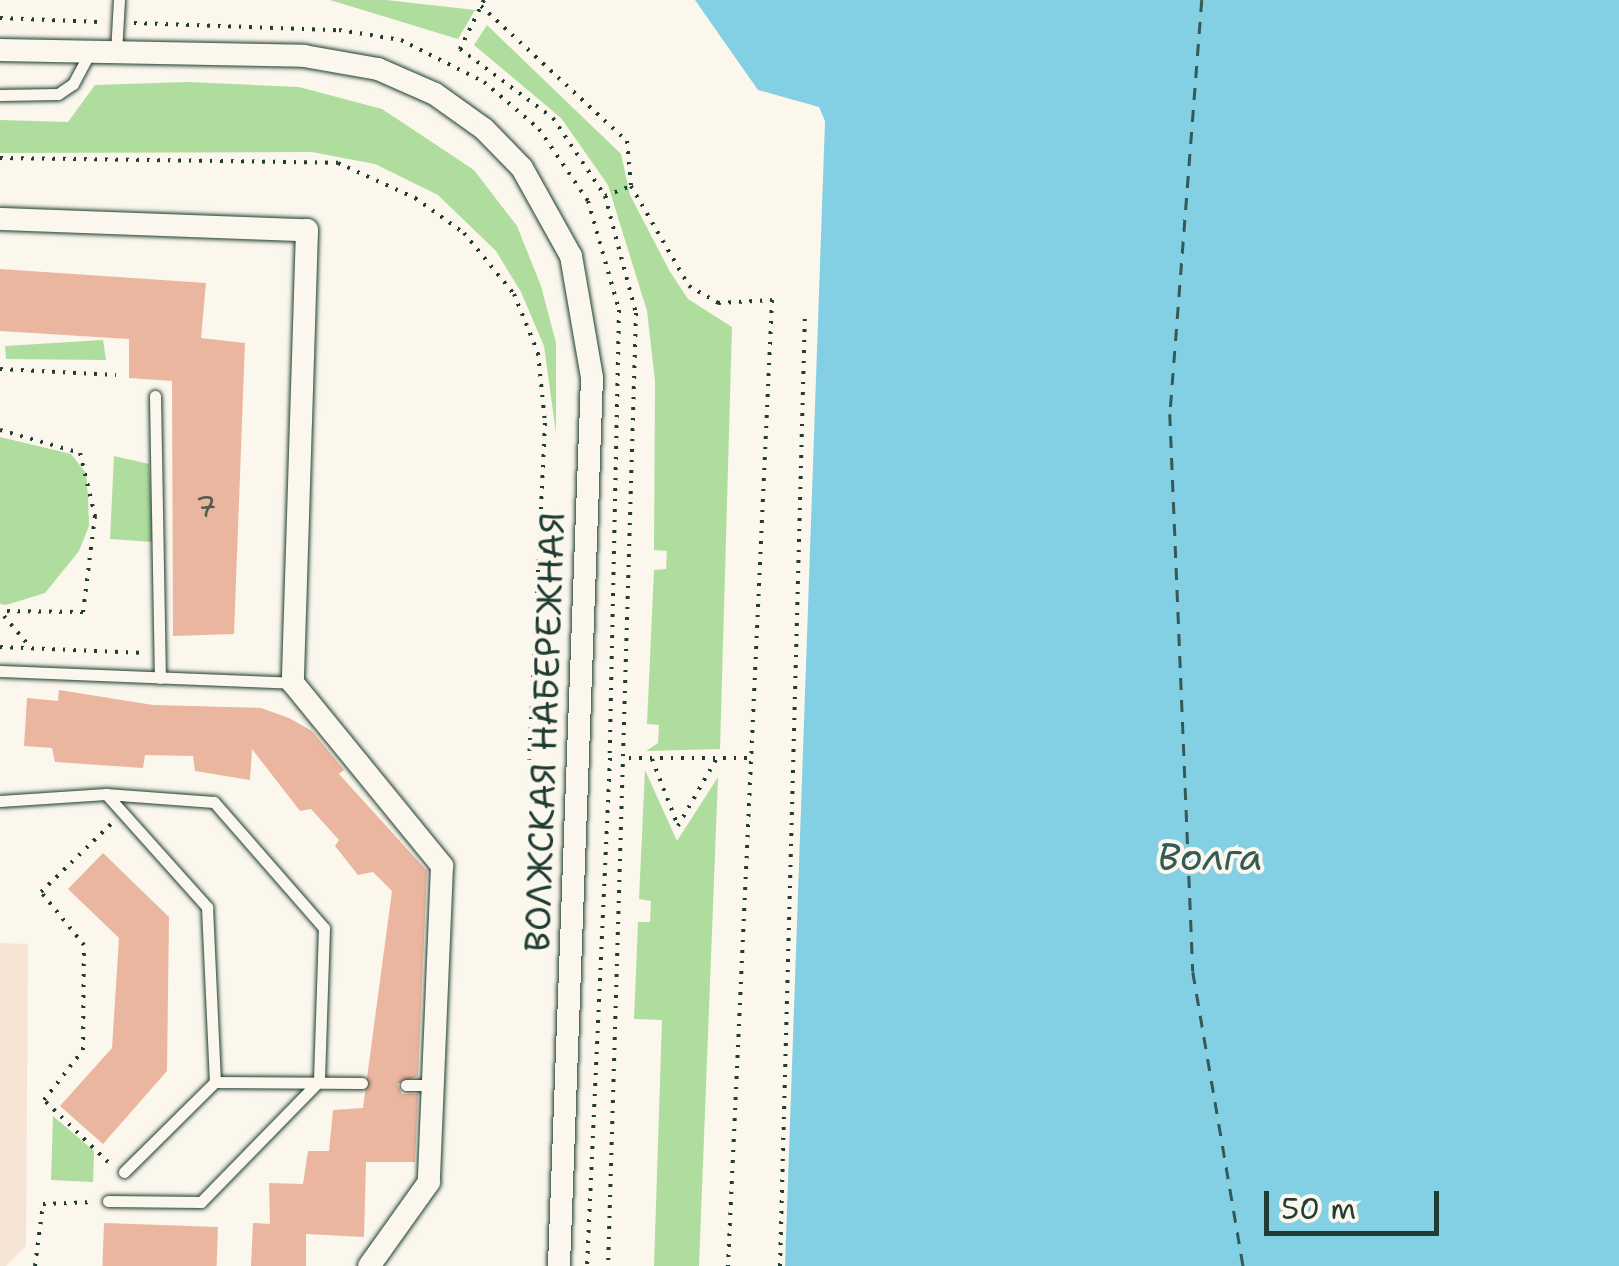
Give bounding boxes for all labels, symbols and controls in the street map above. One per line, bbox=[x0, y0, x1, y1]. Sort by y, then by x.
house number: 7 bbox=[196, 489, 216, 525]
street label: ВОЛЖСКАЯ НАБЕРЕЖНАЯ bbox=[516, 511, 574, 953]
water label: Волга bbox=[1157, 834, 1263, 880]
scale bar bbox=[1269, 1171, 1444, 1233]
text: 50 m bbox=[1281, 1188, 1356, 1229]

